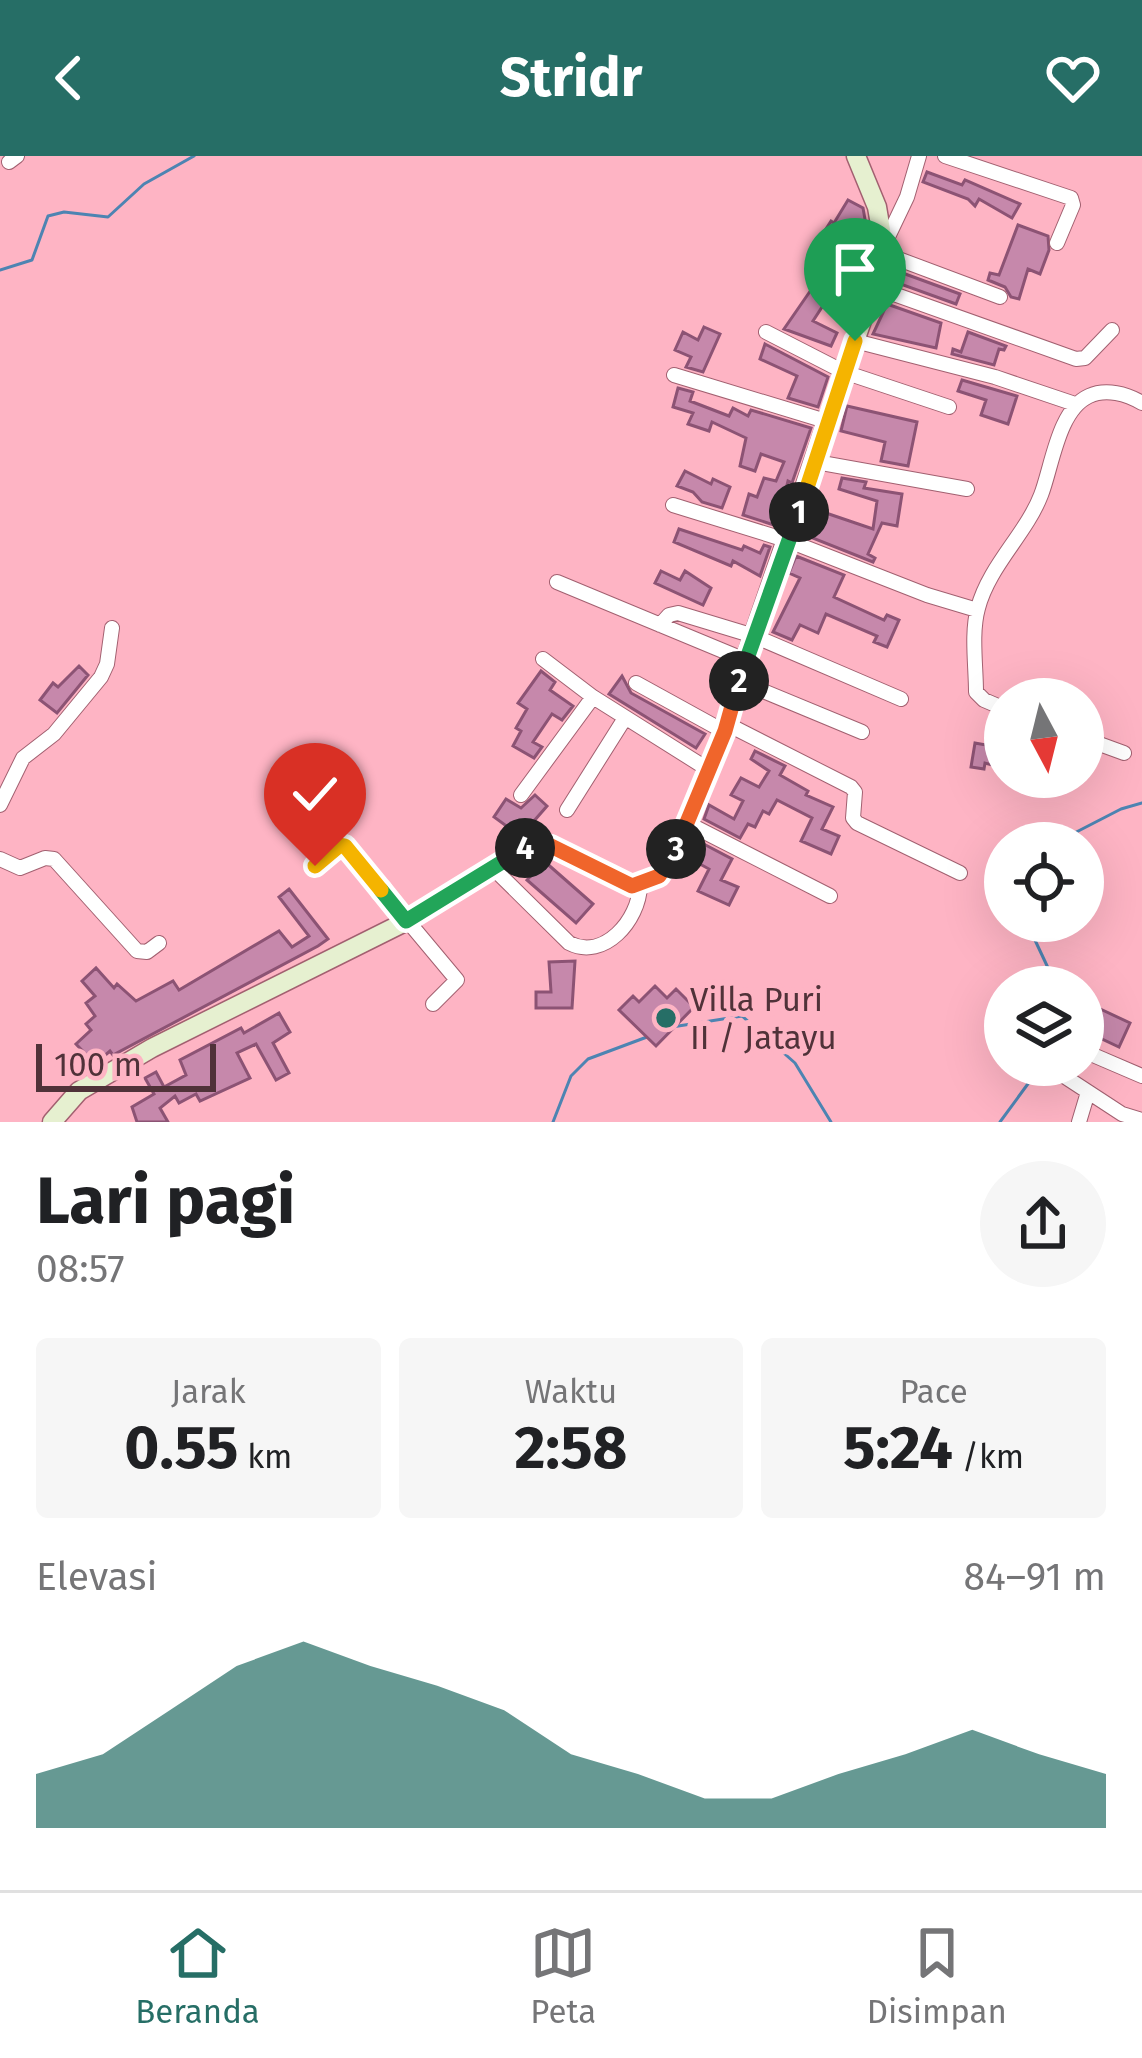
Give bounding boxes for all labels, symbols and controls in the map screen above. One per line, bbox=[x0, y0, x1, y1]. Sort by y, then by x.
icon: back bbox=[36, 45, 102, 111]
icon: heart bbox=[1040, 45, 1106, 111]
text: Stridr bbox=[500, 46, 642, 110]
pin bbox=[804, 218, 906, 341]
icon: arrive bbox=[822, 236, 888, 302]
pin: 1 bbox=[769, 482, 829, 542]
text: 1 bbox=[791, 492, 807, 532]
pin: 2 bbox=[709, 651, 769, 711]
text: 2 bbox=[730, 661, 748, 701]
north arrow bbox=[984, 678, 1104, 798]
map controls bbox=[984, 678, 1104, 1086]
pin bbox=[264, 743, 366, 866]
icon: check bbox=[282, 761, 348, 827]
pin: 4 bbox=[495, 818, 555, 878]
pin: 3 bbox=[646, 819, 706, 879]
button: locate bbox=[984, 822, 1104, 942]
text: 4 bbox=[516, 828, 534, 868]
text: 3 bbox=[667, 829, 685, 869]
button: layers bbox=[984, 966, 1104, 1086]
place label: Villa Puri II / Jatayu bbox=[690, 980, 837, 1058]
marker: Villa Puri II / Jatayu bbox=[653, 1005, 679, 1031]
scale bar bbox=[36, 1038, 216, 1091]
text: 100 m bbox=[54, 1045, 142, 1085]
text: Lari pagi bbox=[36, 1161, 295, 1240]
button: share bbox=[980, 1161, 1106, 1287]
text: 08:57 bbox=[36, 1246, 125, 1292]
text: Jarak bbox=[171, 1372, 246, 1412]
text: Waktu bbox=[525, 1372, 617, 1412]
text: Pace bbox=[899, 1372, 968, 1412]
text: 0.55 bbox=[124, 1412, 238, 1484]
text: 2:58 bbox=[515, 1412, 627, 1484]
text: 5:24 bbox=[843, 1412, 953, 1484]
text: km bbox=[238, 1437, 292, 1477]
text: /km bbox=[953, 1437, 1024, 1477]
text: Elevasi bbox=[36, 1554, 158, 1600]
text: 84–91 m bbox=[964, 1554, 1106, 1600]
tab: Beranda bbox=[135, 1920, 260, 2032]
tab: Peta bbox=[530, 1920, 596, 2032]
tab: Disimpan bbox=[867, 1920, 1007, 2032]

